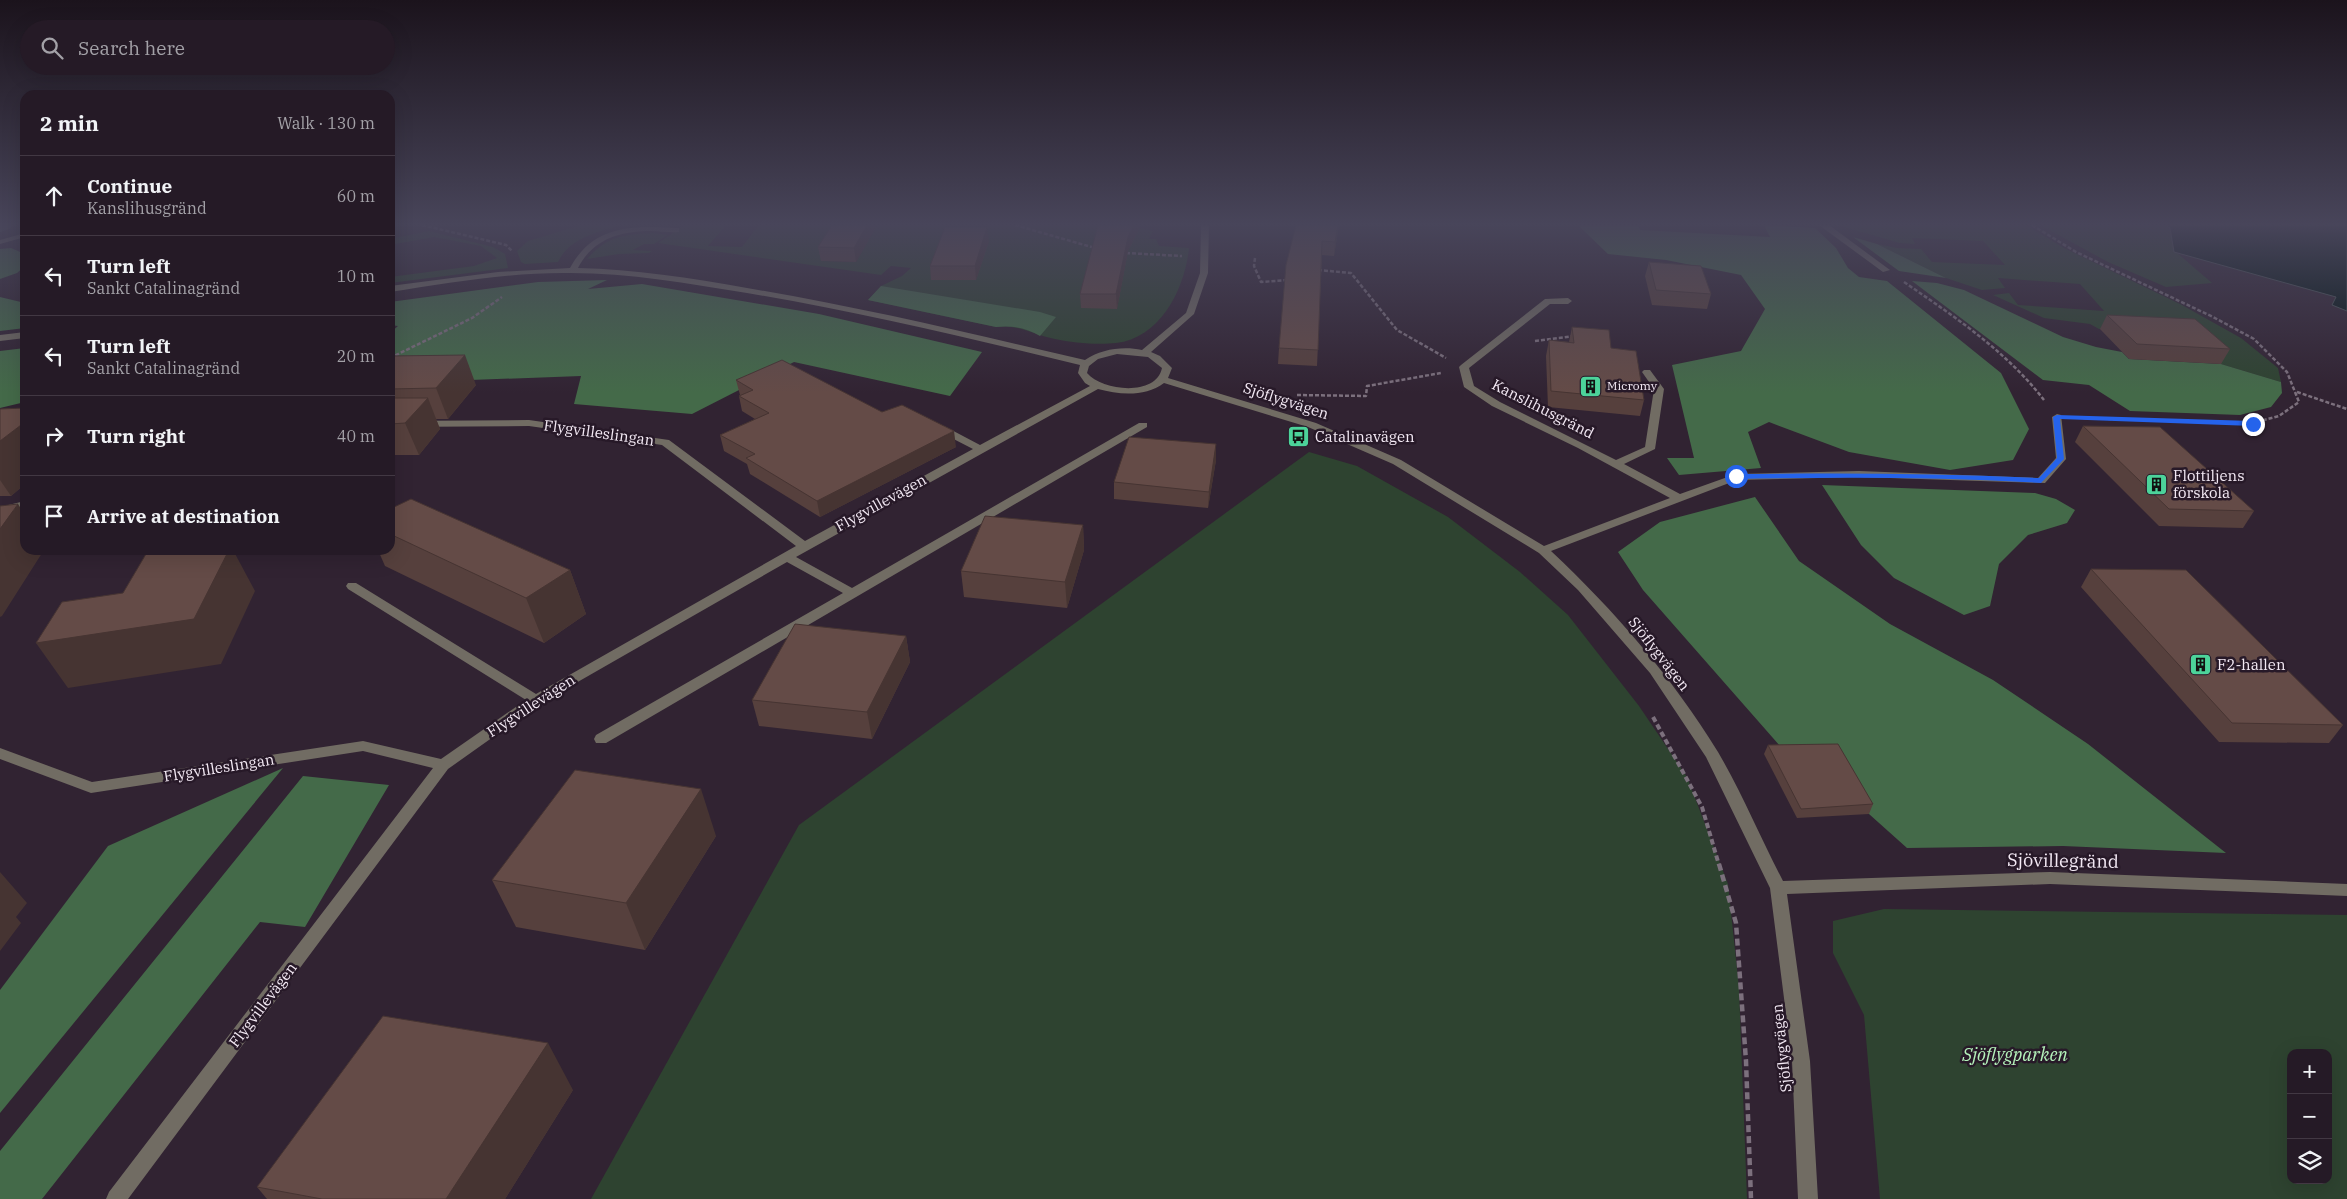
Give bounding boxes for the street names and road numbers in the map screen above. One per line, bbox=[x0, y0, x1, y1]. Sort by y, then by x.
street label: Kanslihusgränd bbox=[1489, 375, 1598, 442]
street label: Sjöflygvägen bbox=[1241, 378, 1332, 423]
street label: Flygvilleslingan bbox=[542, 415, 656, 450]
street label: Flygvillevägen bbox=[832, 469, 930, 535]
street label: Sjöflygvägen bbox=[1625, 613, 1694, 695]
street label: Flygvillevägen bbox=[483, 670, 579, 741]
street label: Flygvilleslingan bbox=[162, 749, 276, 786]
street label: Sjövillegränd bbox=[2007, 848, 2119, 873]
street label: Flygvillevägen bbox=[225, 958, 301, 1051]
street label: Sjöflygvägen bbox=[1767, 1002, 1796, 1093]

